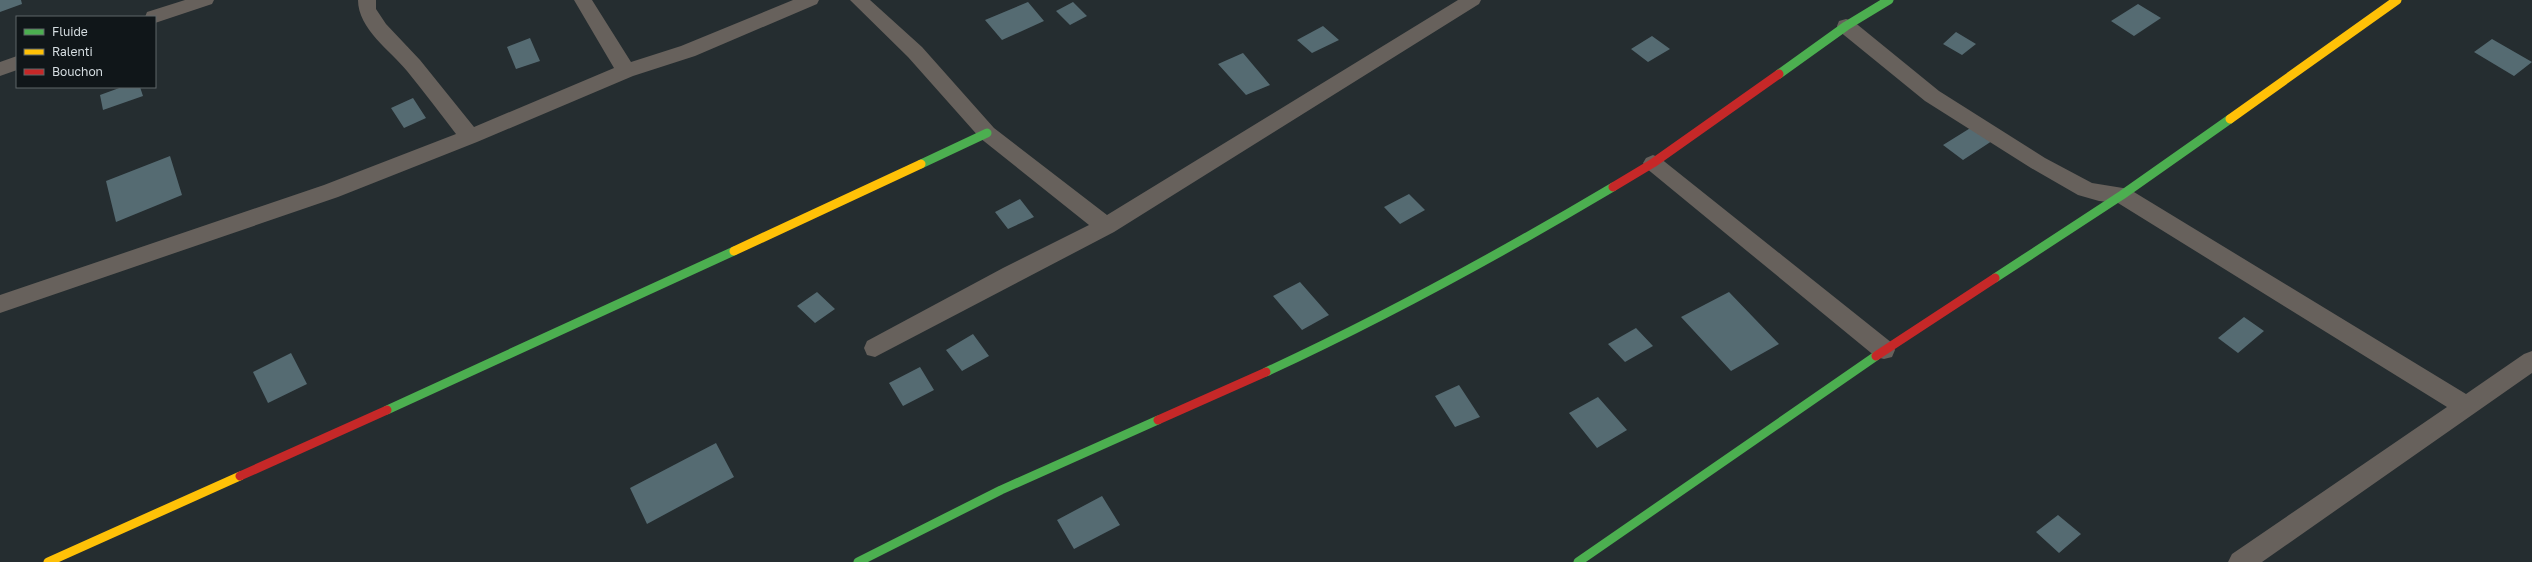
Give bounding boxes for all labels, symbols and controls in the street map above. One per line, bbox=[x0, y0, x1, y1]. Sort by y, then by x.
legend bbox=[16, 16, 156, 88]
text: Fluide bbox=[52, 24, 88, 39]
text: Ralenti bbox=[52, 44, 93, 59]
text: Bouchon bbox=[52, 64, 103, 79]

